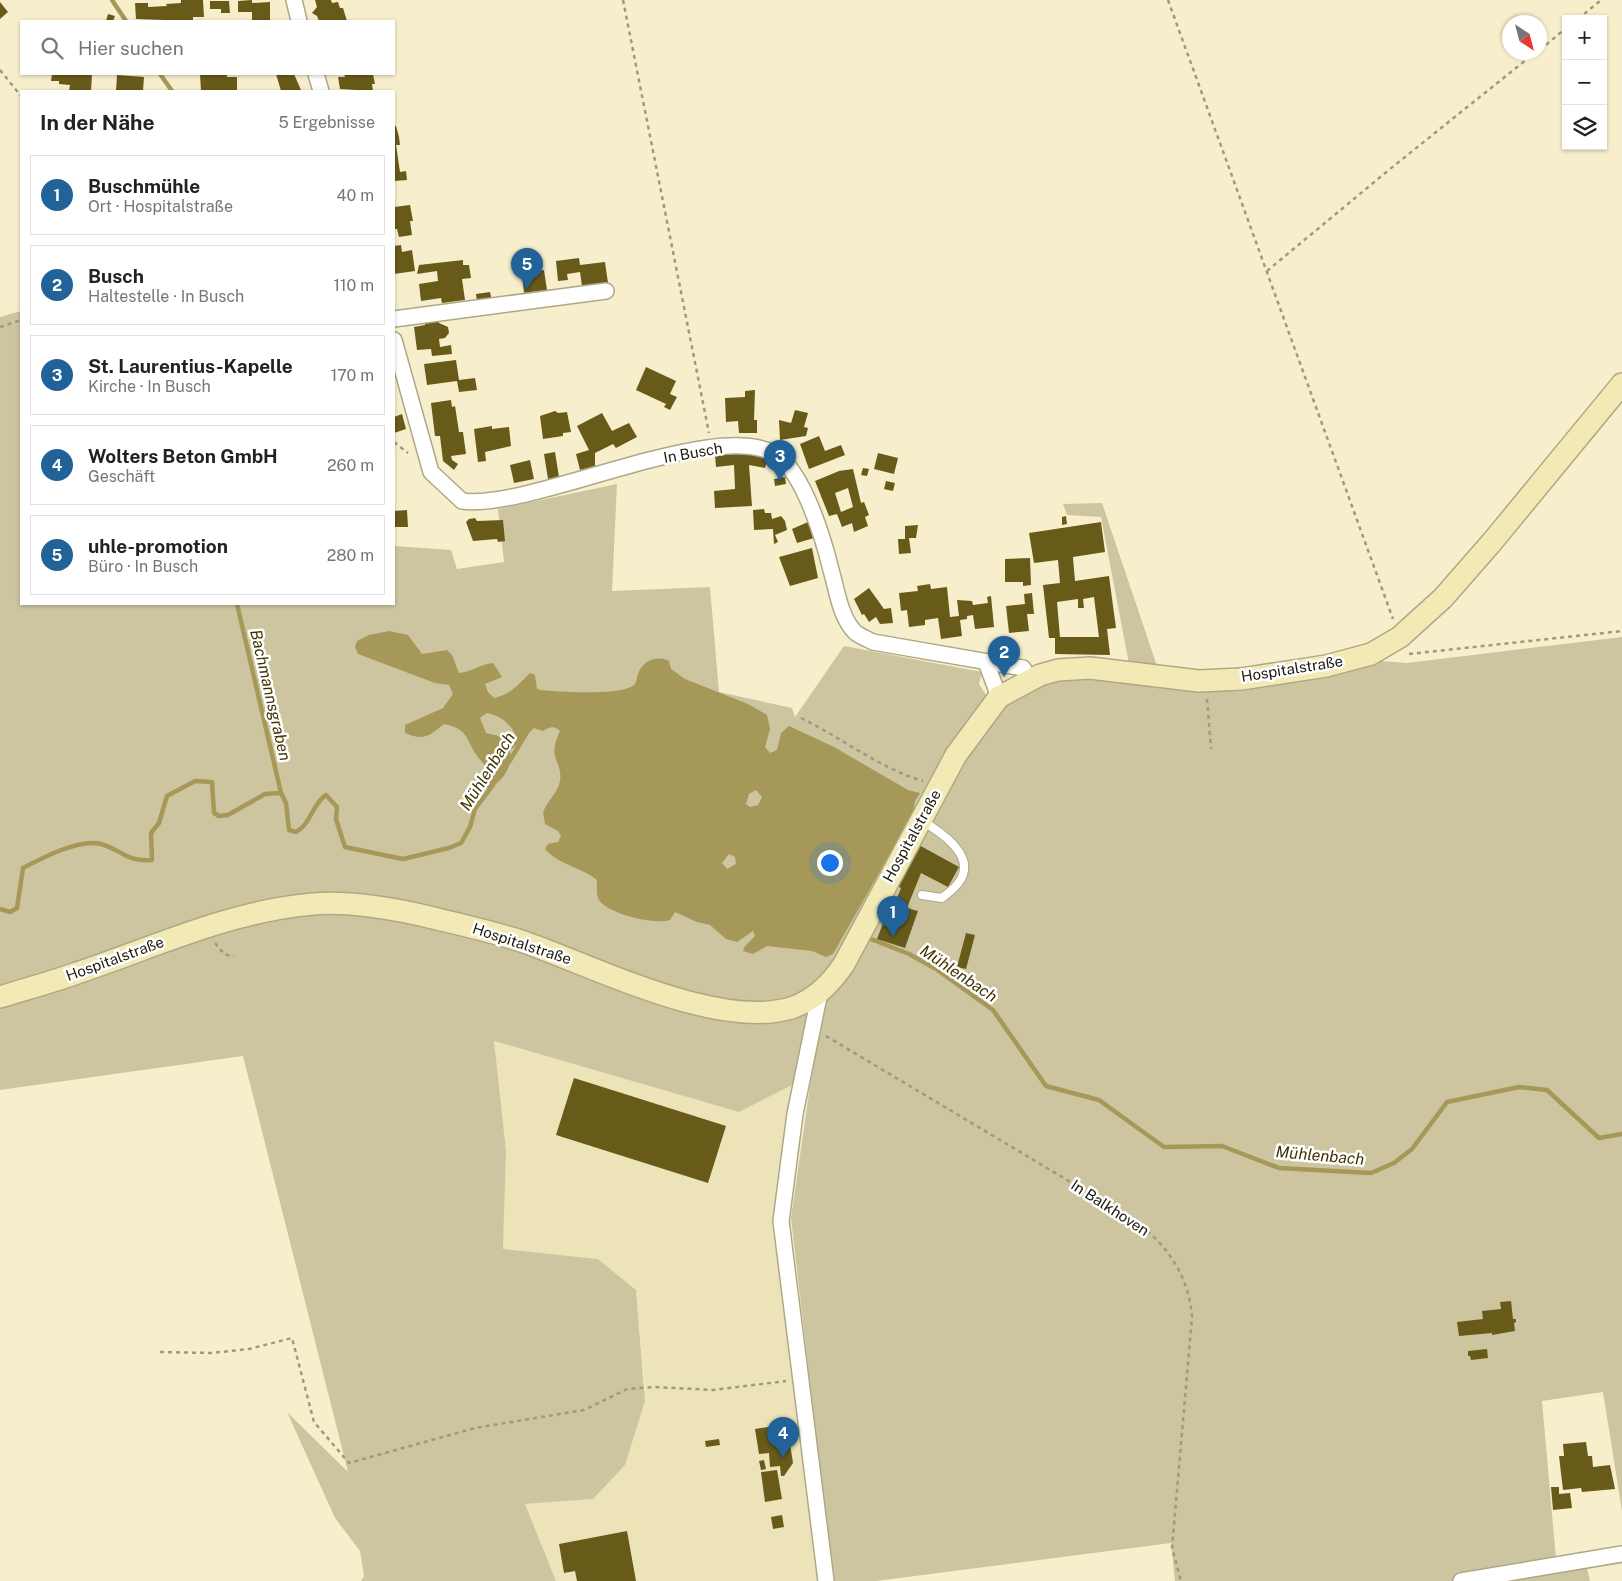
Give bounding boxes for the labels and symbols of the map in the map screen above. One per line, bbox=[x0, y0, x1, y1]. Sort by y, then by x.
north arrow bbox=[1502, 15, 1547, 60]
pin: 5 bbox=[511, 248, 543, 289]
street label: In Busch bbox=[662, 439, 724, 466]
pin: 3 bbox=[764, 440, 796, 481]
water label: Bachmannsgraben bbox=[246, 628, 295, 763]
pin: 2 bbox=[988, 636, 1020, 677]
street label: Hospitalstraße bbox=[1240, 652, 1344, 685]
water label: Mühlenbach bbox=[456, 729, 519, 814]
street label: Hospitalstraße bbox=[879, 787, 944, 885]
your location bbox=[817, 850, 843, 876]
pin: 1 bbox=[877, 896, 909, 937]
street label: Hospitalstraße bbox=[471, 920, 574, 968]
street label: Hospitalstraße bbox=[64, 933, 166, 984]
water label: Mühlenbach bbox=[917, 941, 1001, 1006]
water label: Mühlenbach bbox=[1275, 1142, 1365, 1169]
street label: In Balkhoven bbox=[1068, 1176, 1152, 1239]
pin: 4 bbox=[767, 1417, 799, 1458]

